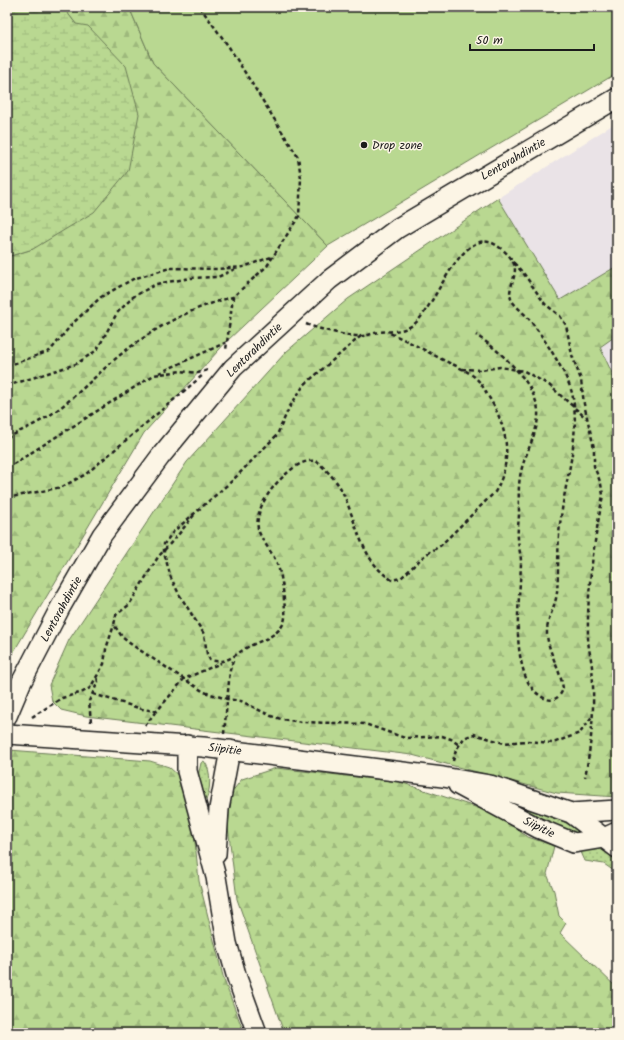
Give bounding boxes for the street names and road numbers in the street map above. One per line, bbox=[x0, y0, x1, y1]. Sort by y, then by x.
street label: Lentorahdintie bbox=[477, 133, 550, 186]
street label: Lentorahdintie bbox=[222, 318, 287, 382]
street label: Lentorahdintie bbox=[36, 572, 88, 646]
street label: Siipitie bbox=[207, 738, 243, 761]
street label: Siipitie bbox=[520, 812, 559, 844]

